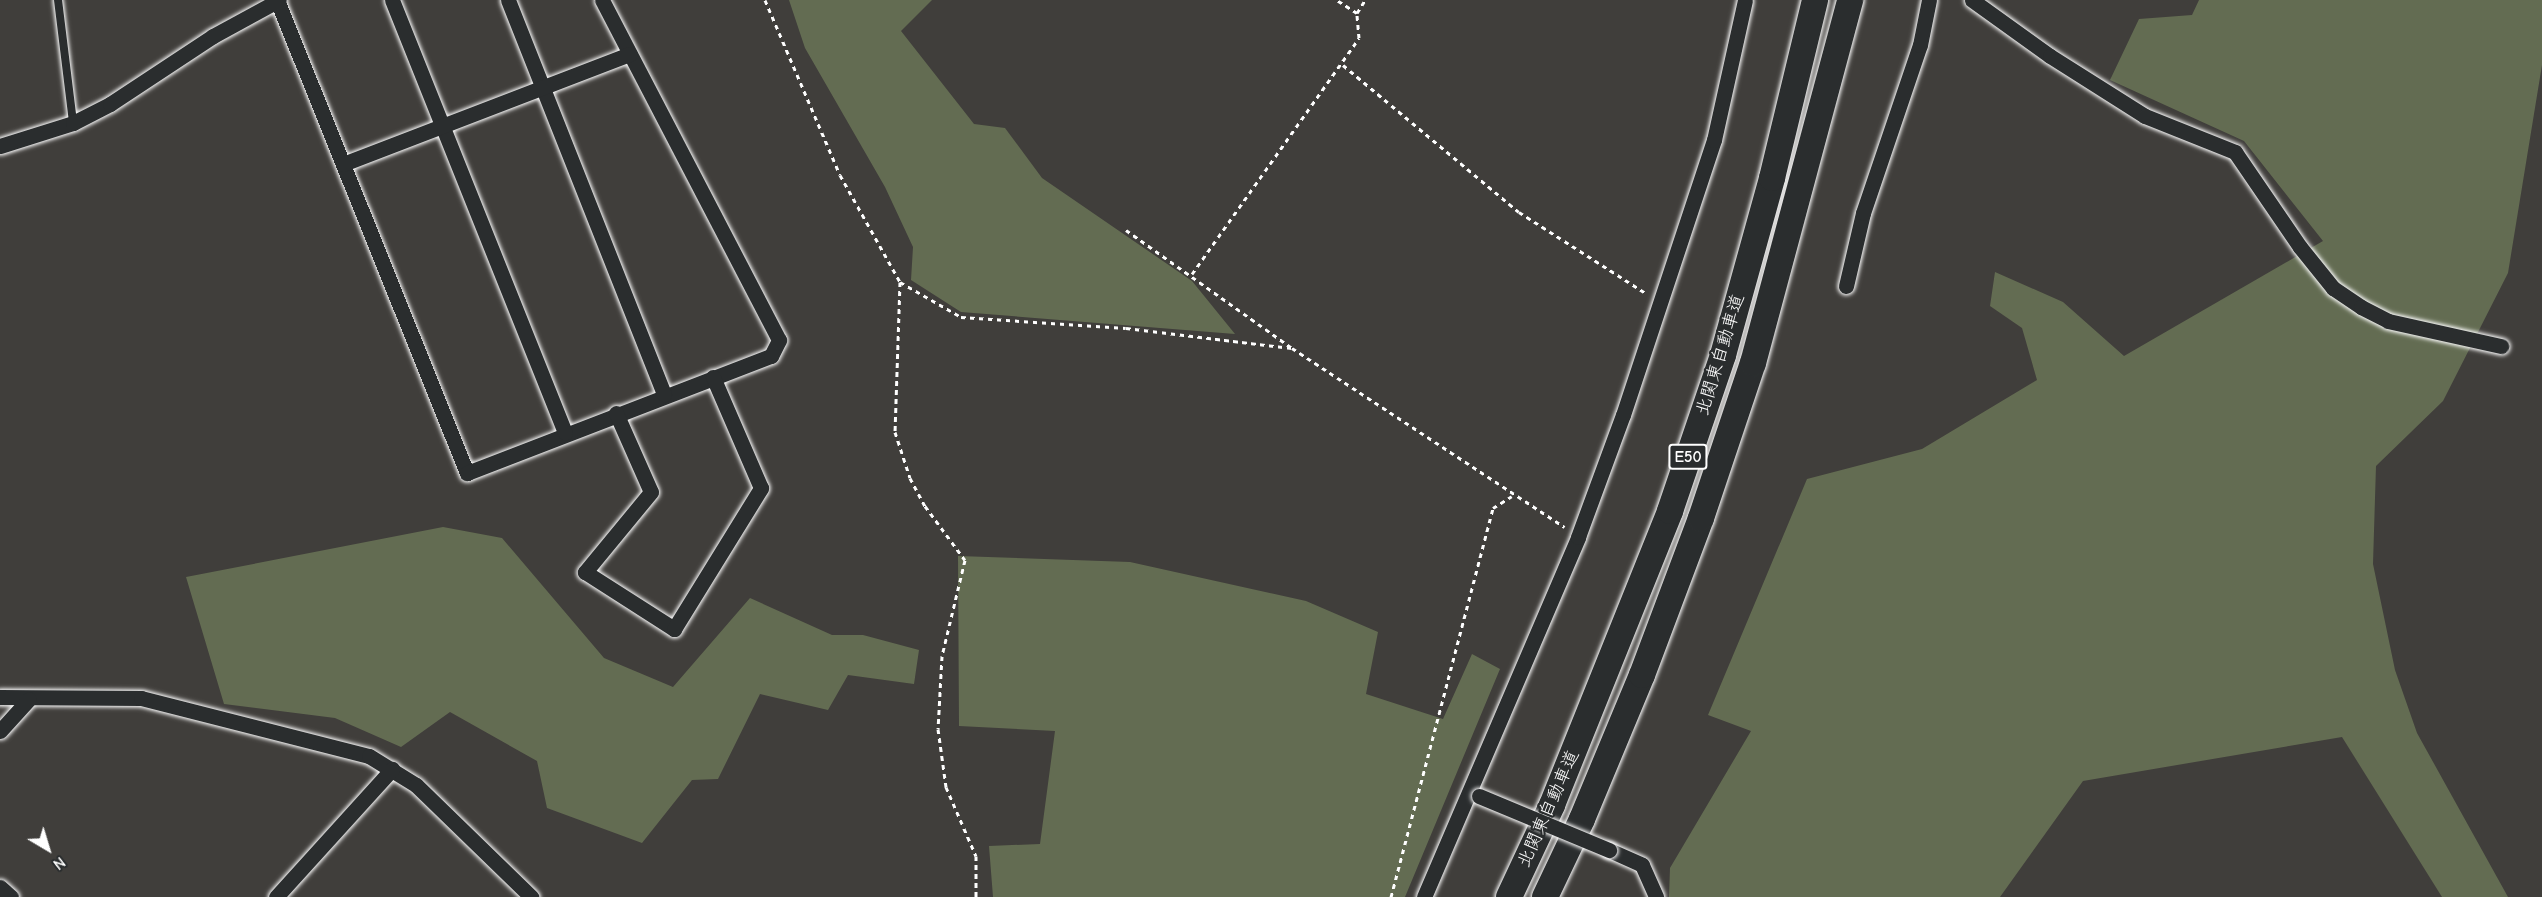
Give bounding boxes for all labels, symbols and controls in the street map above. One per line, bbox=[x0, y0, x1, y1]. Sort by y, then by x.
street label: 北関東自動車道 bbox=[1692, 292, 1750, 418]
road number: E50 bbox=[1667, 444, 1709, 470]
street label: 北関東自動車道 bbox=[1514, 747, 1584, 871]
north arrow bbox=[18, 819, 78, 879]
text: N bbox=[49, 853, 69, 873]

